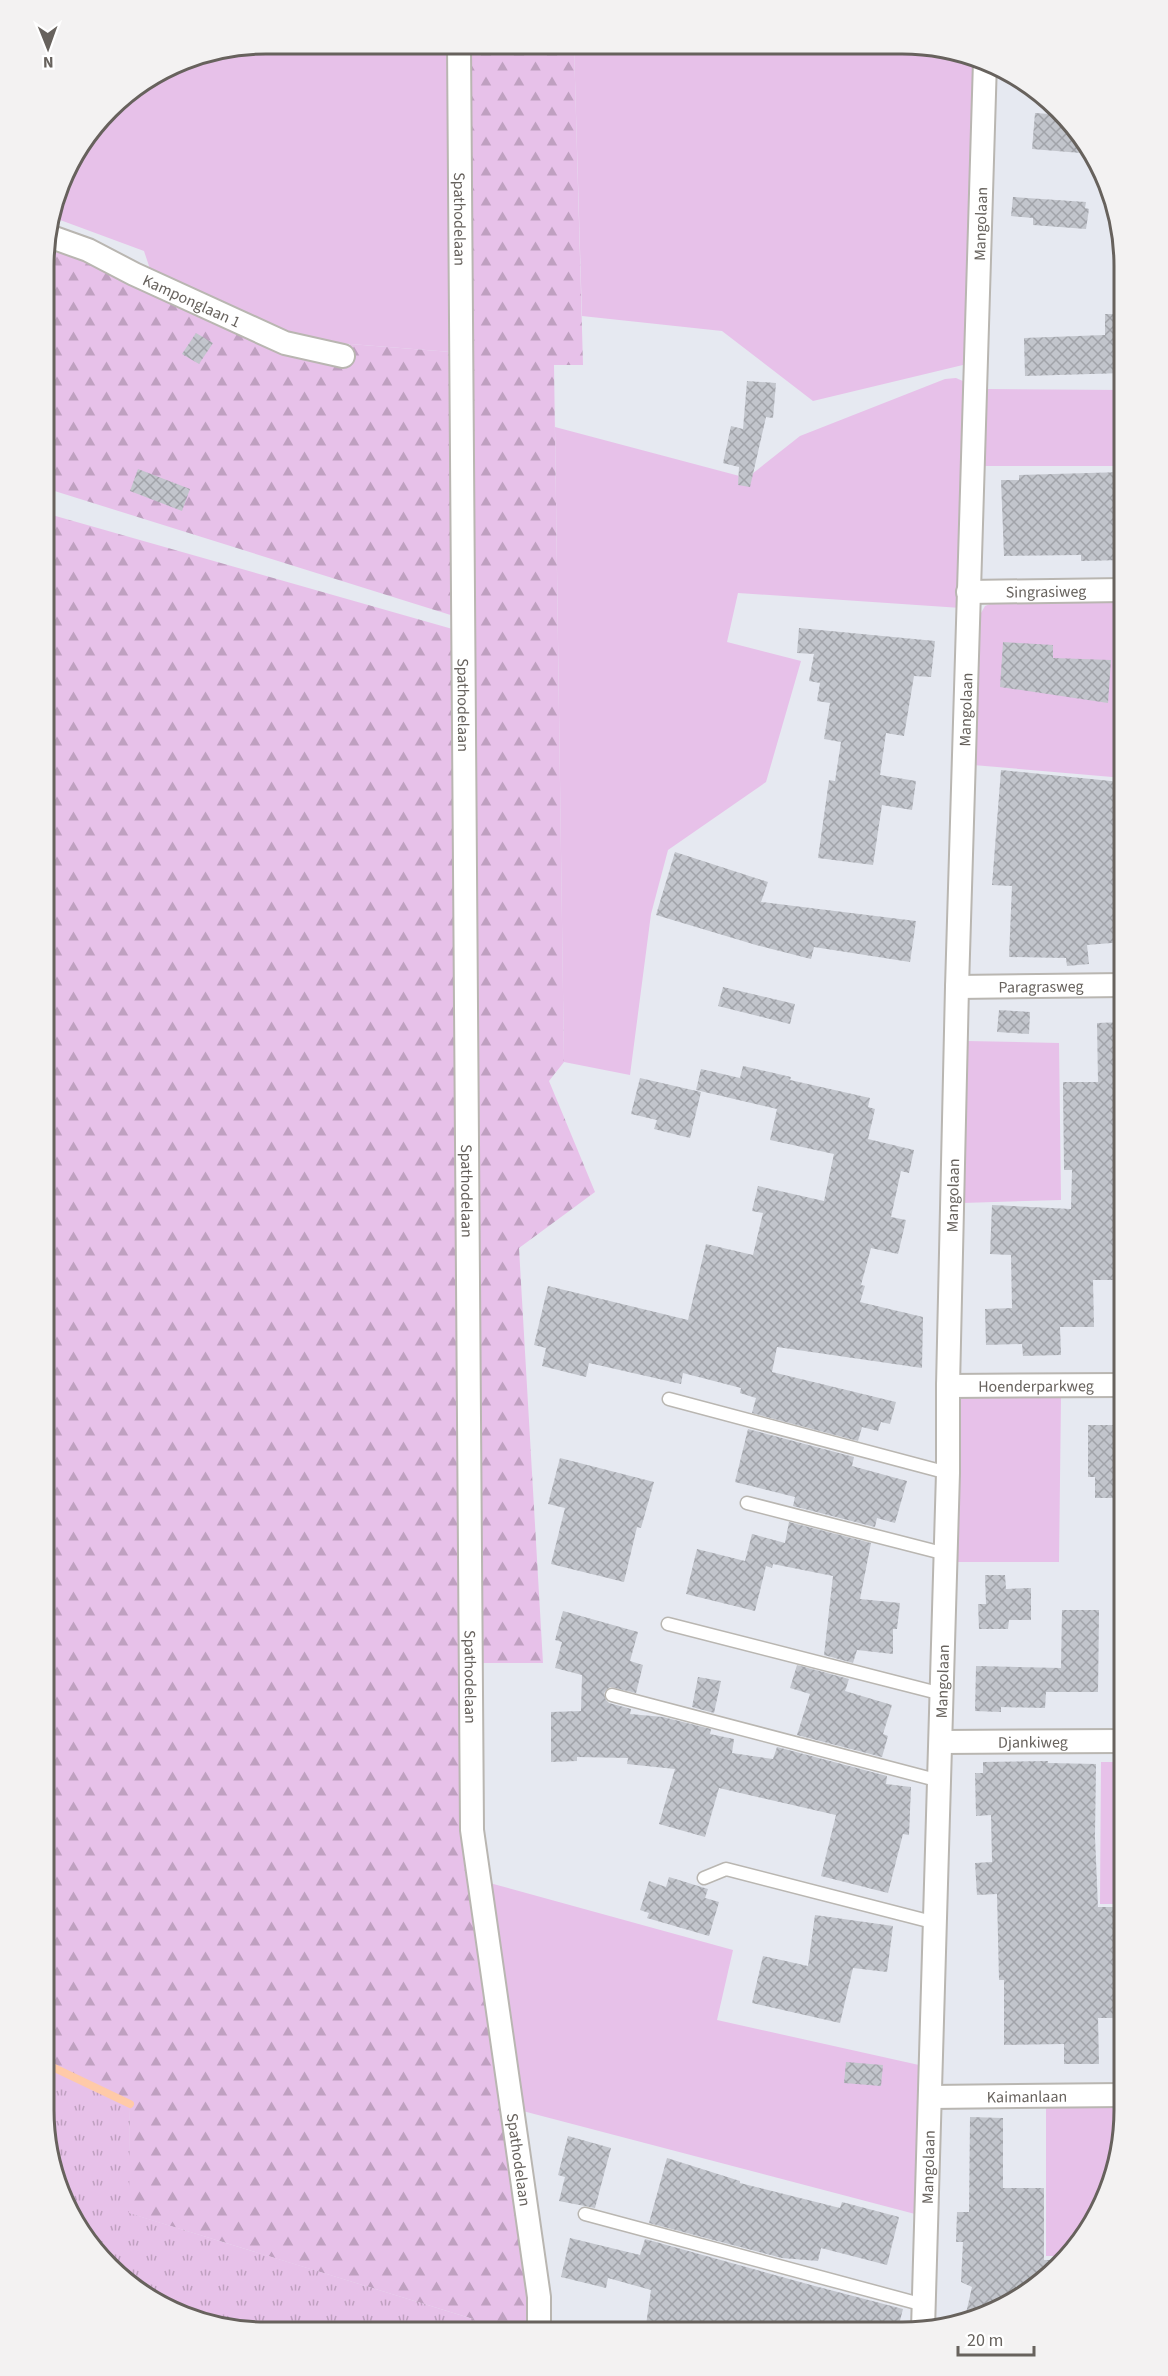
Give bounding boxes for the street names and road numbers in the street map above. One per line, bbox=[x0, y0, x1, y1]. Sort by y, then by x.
street label: Spathodelaan bbox=[448, 172, 471, 266]
street label: Mangolaan bbox=[969, 187, 993, 261]
street label: Kamponglaan 1 bbox=[139, 269, 244, 333]
street label: Singrasiweg bbox=[1006, 580, 1086, 604]
street label: Spathodelaan bbox=[451, 658, 474, 752]
street label: Mangolaan bbox=[954, 672, 979, 747]
street label: Paragrasweg bbox=[998, 975, 1084, 999]
street label: Spathodelaan bbox=[455, 1144, 478, 1238]
street label: Mangolaan bbox=[941, 1158, 965, 1233]
street label: Hoenderparkweg bbox=[978, 1375, 1094, 1398]
street label: Spathodelaan bbox=[459, 1630, 481, 1724]
street label: Mangolaan bbox=[931, 1644, 955, 1719]
street label: Djankiweg bbox=[998, 1731, 1068, 1754]
street label: Kaimanlaan bbox=[987, 2086, 1067, 2108]
street label: Spathodelaan bbox=[501, 2112, 536, 2208]
street label: Mangolaan bbox=[917, 2130, 941, 2204]

